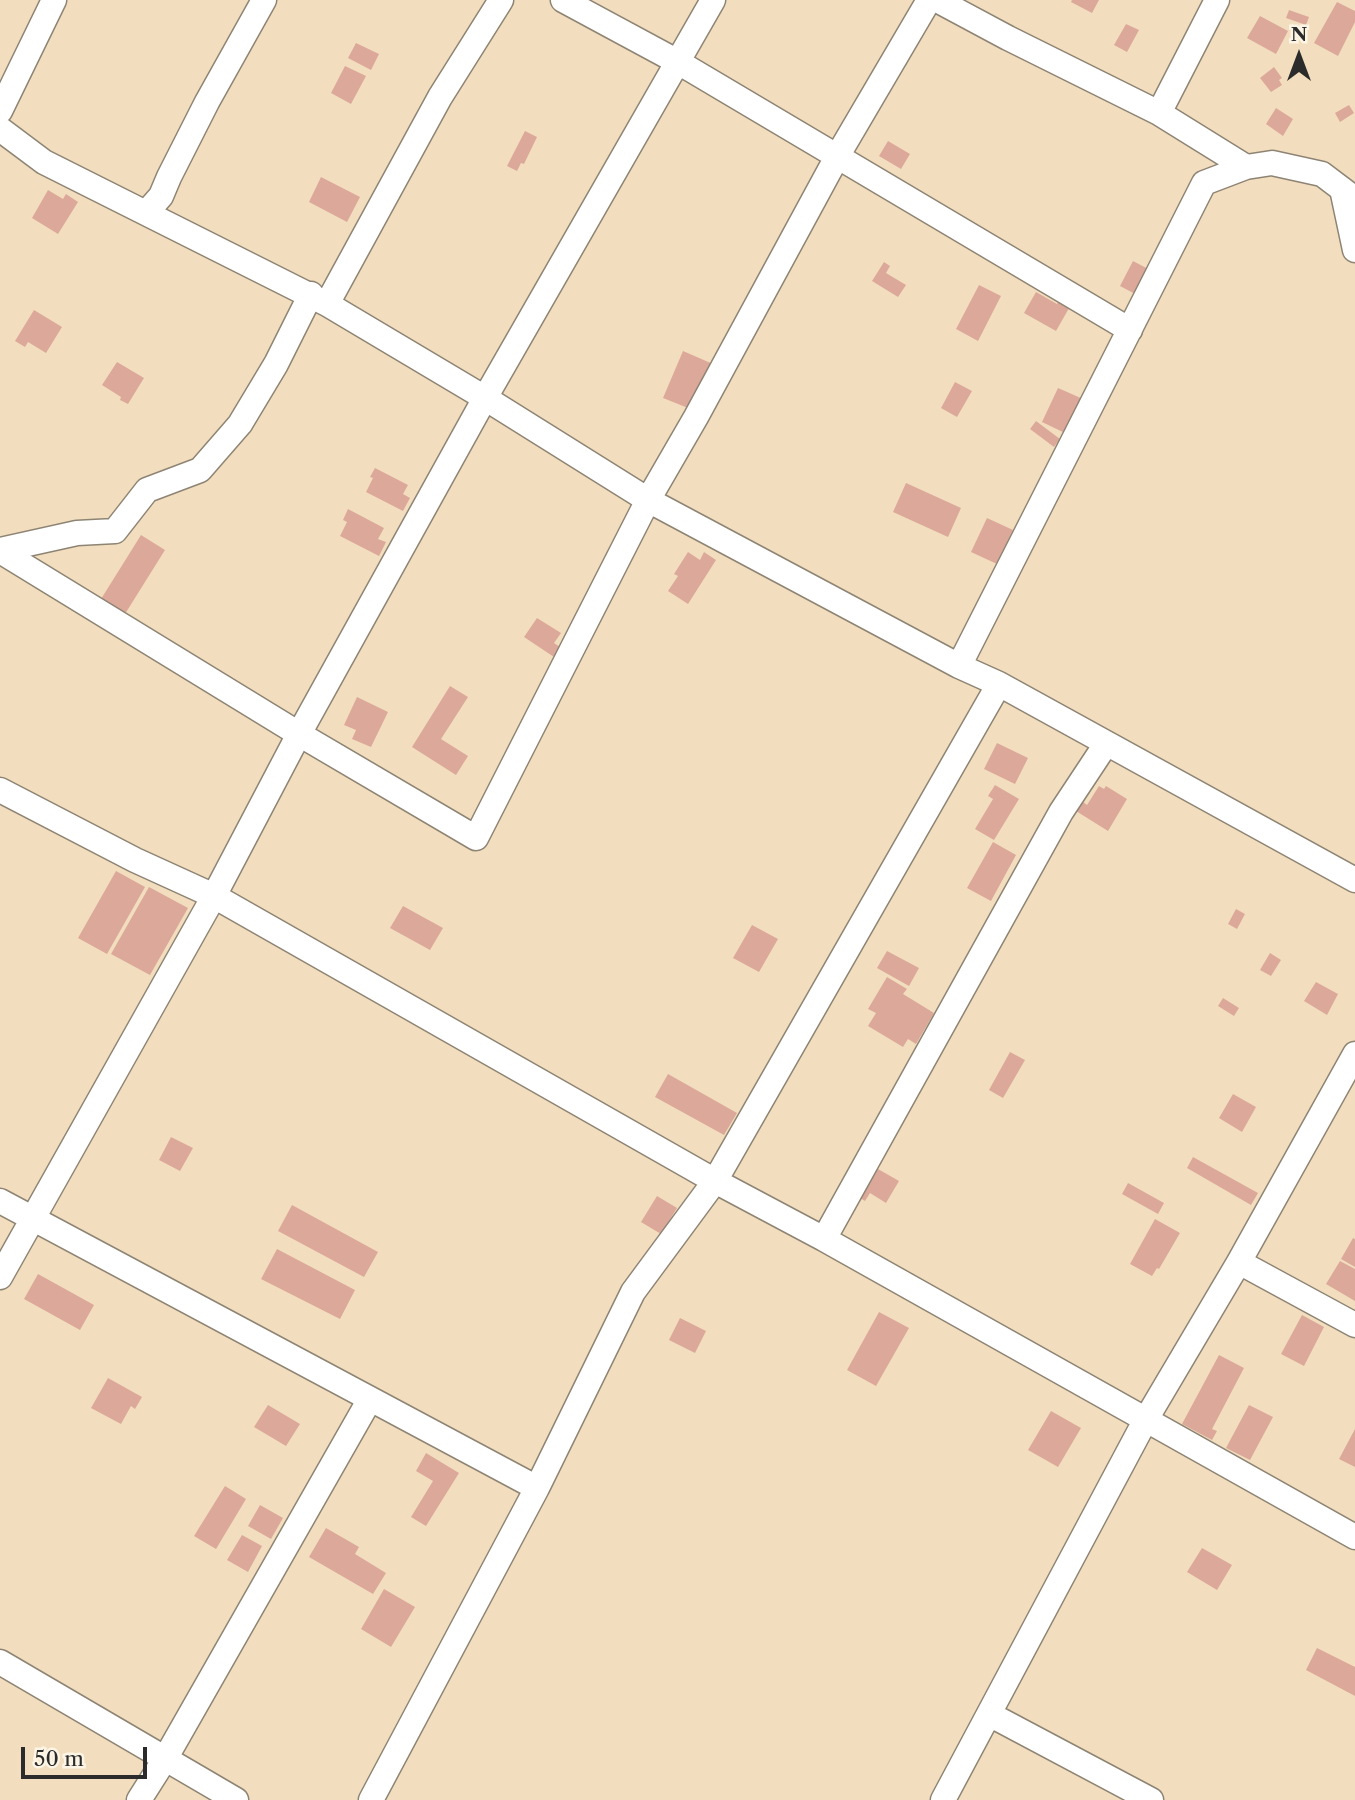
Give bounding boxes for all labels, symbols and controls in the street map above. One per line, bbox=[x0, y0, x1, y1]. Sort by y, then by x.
north arrow bbox=[1264, 21, 1334, 91]
text: N bbox=[1291, 23, 1307, 46]
scale bar bbox=[24, 1734, 150, 1778]
text: 50 m bbox=[34, 1746, 84, 1771]

